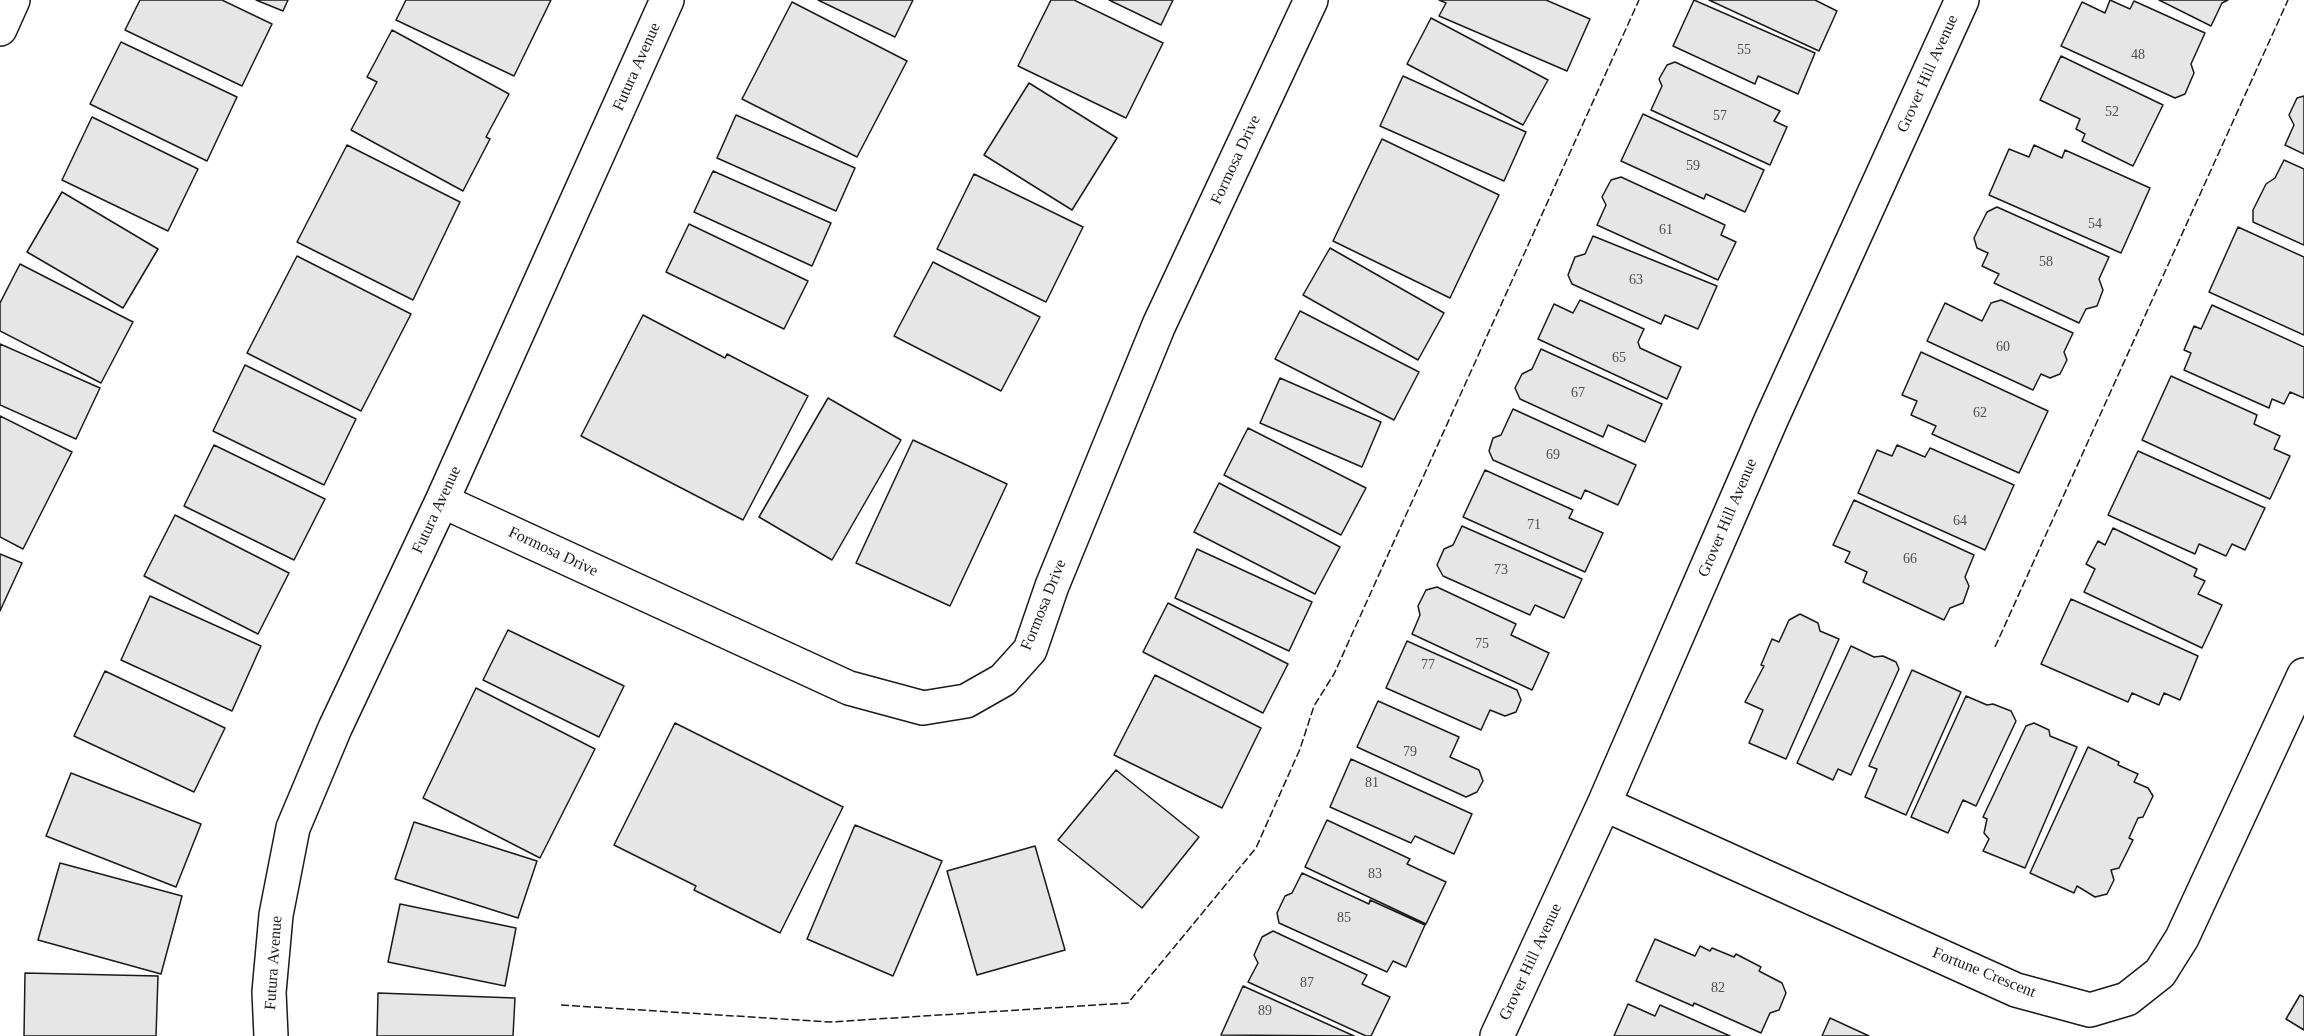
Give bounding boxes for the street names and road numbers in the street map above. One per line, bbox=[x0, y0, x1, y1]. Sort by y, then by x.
street label: Grover Hill Avenue bbox=[1893, 12, 1963, 136]
street label: Futura Avenue bbox=[609, 20, 665, 114]
street label: Formosa Drive bbox=[1207, 112, 1265, 208]
street label: Grover Hill Avenue bbox=[1694, 456, 1762, 580]
street label: Futura Avenue bbox=[408, 463, 466, 557]
street label: Formosa Drive bbox=[505, 523, 601, 581]
street label: Formosa Drive bbox=[1017, 557, 1071, 653]
street label: Grover Hill Avenue bbox=[1496, 900, 1566, 1024]
street label: Futura Avenue bbox=[261, 915, 287, 1011]
street label: Fortune Crescent bbox=[1930, 944, 2038, 1002]

